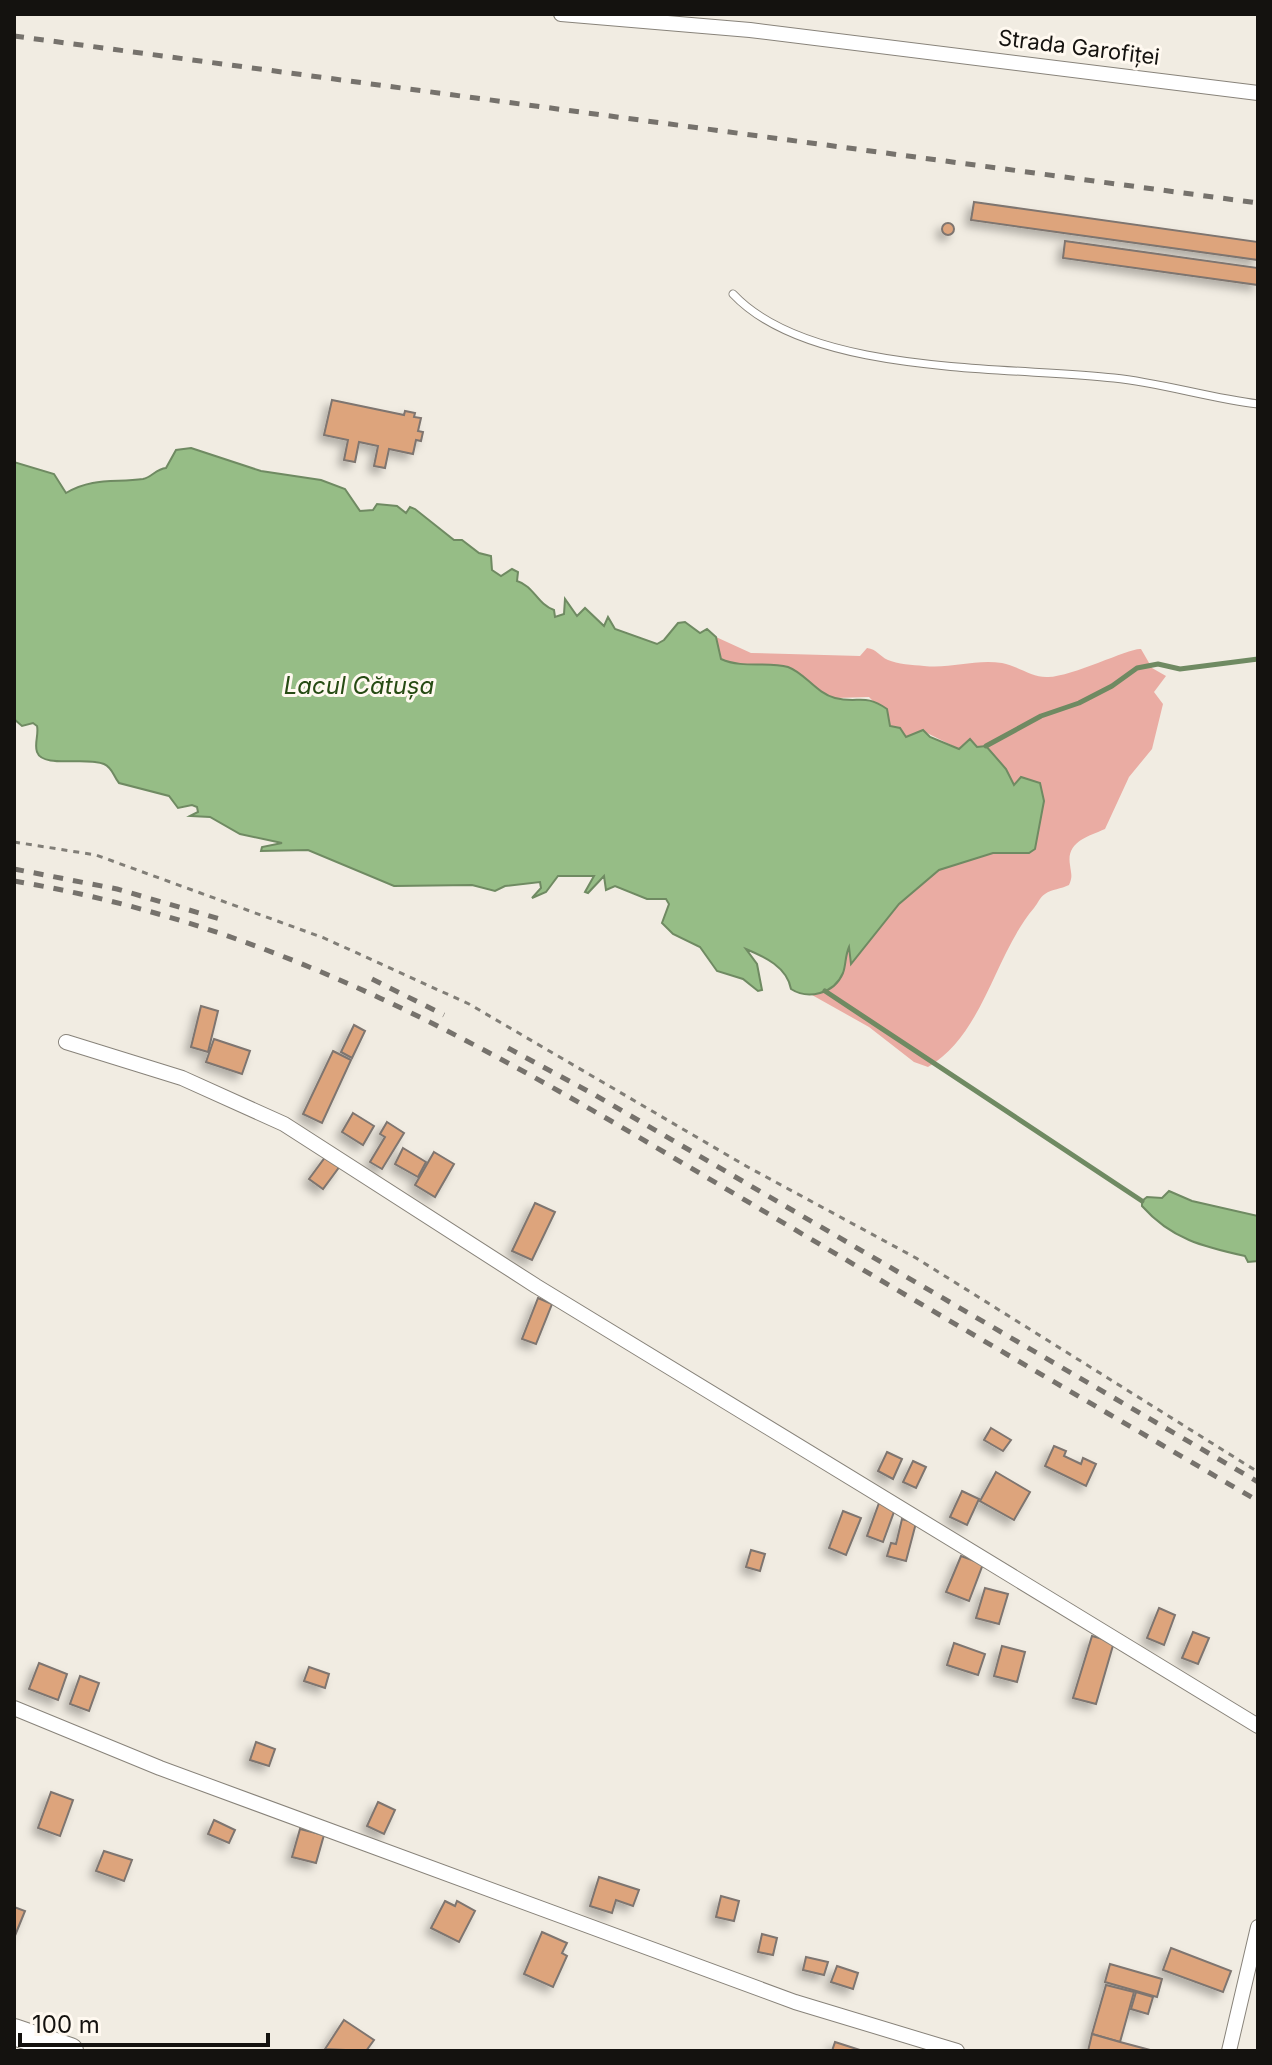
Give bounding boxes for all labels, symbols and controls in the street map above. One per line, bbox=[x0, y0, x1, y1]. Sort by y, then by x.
street label: Strada Garofiței bbox=[997, 24, 1161, 71]
water label: Lacul Cătușa bbox=[284, 671, 434, 700]
scale bar bbox=[20, 1997, 268, 2047]
text: 100 m bbox=[32, 2010, 100, 2039]

